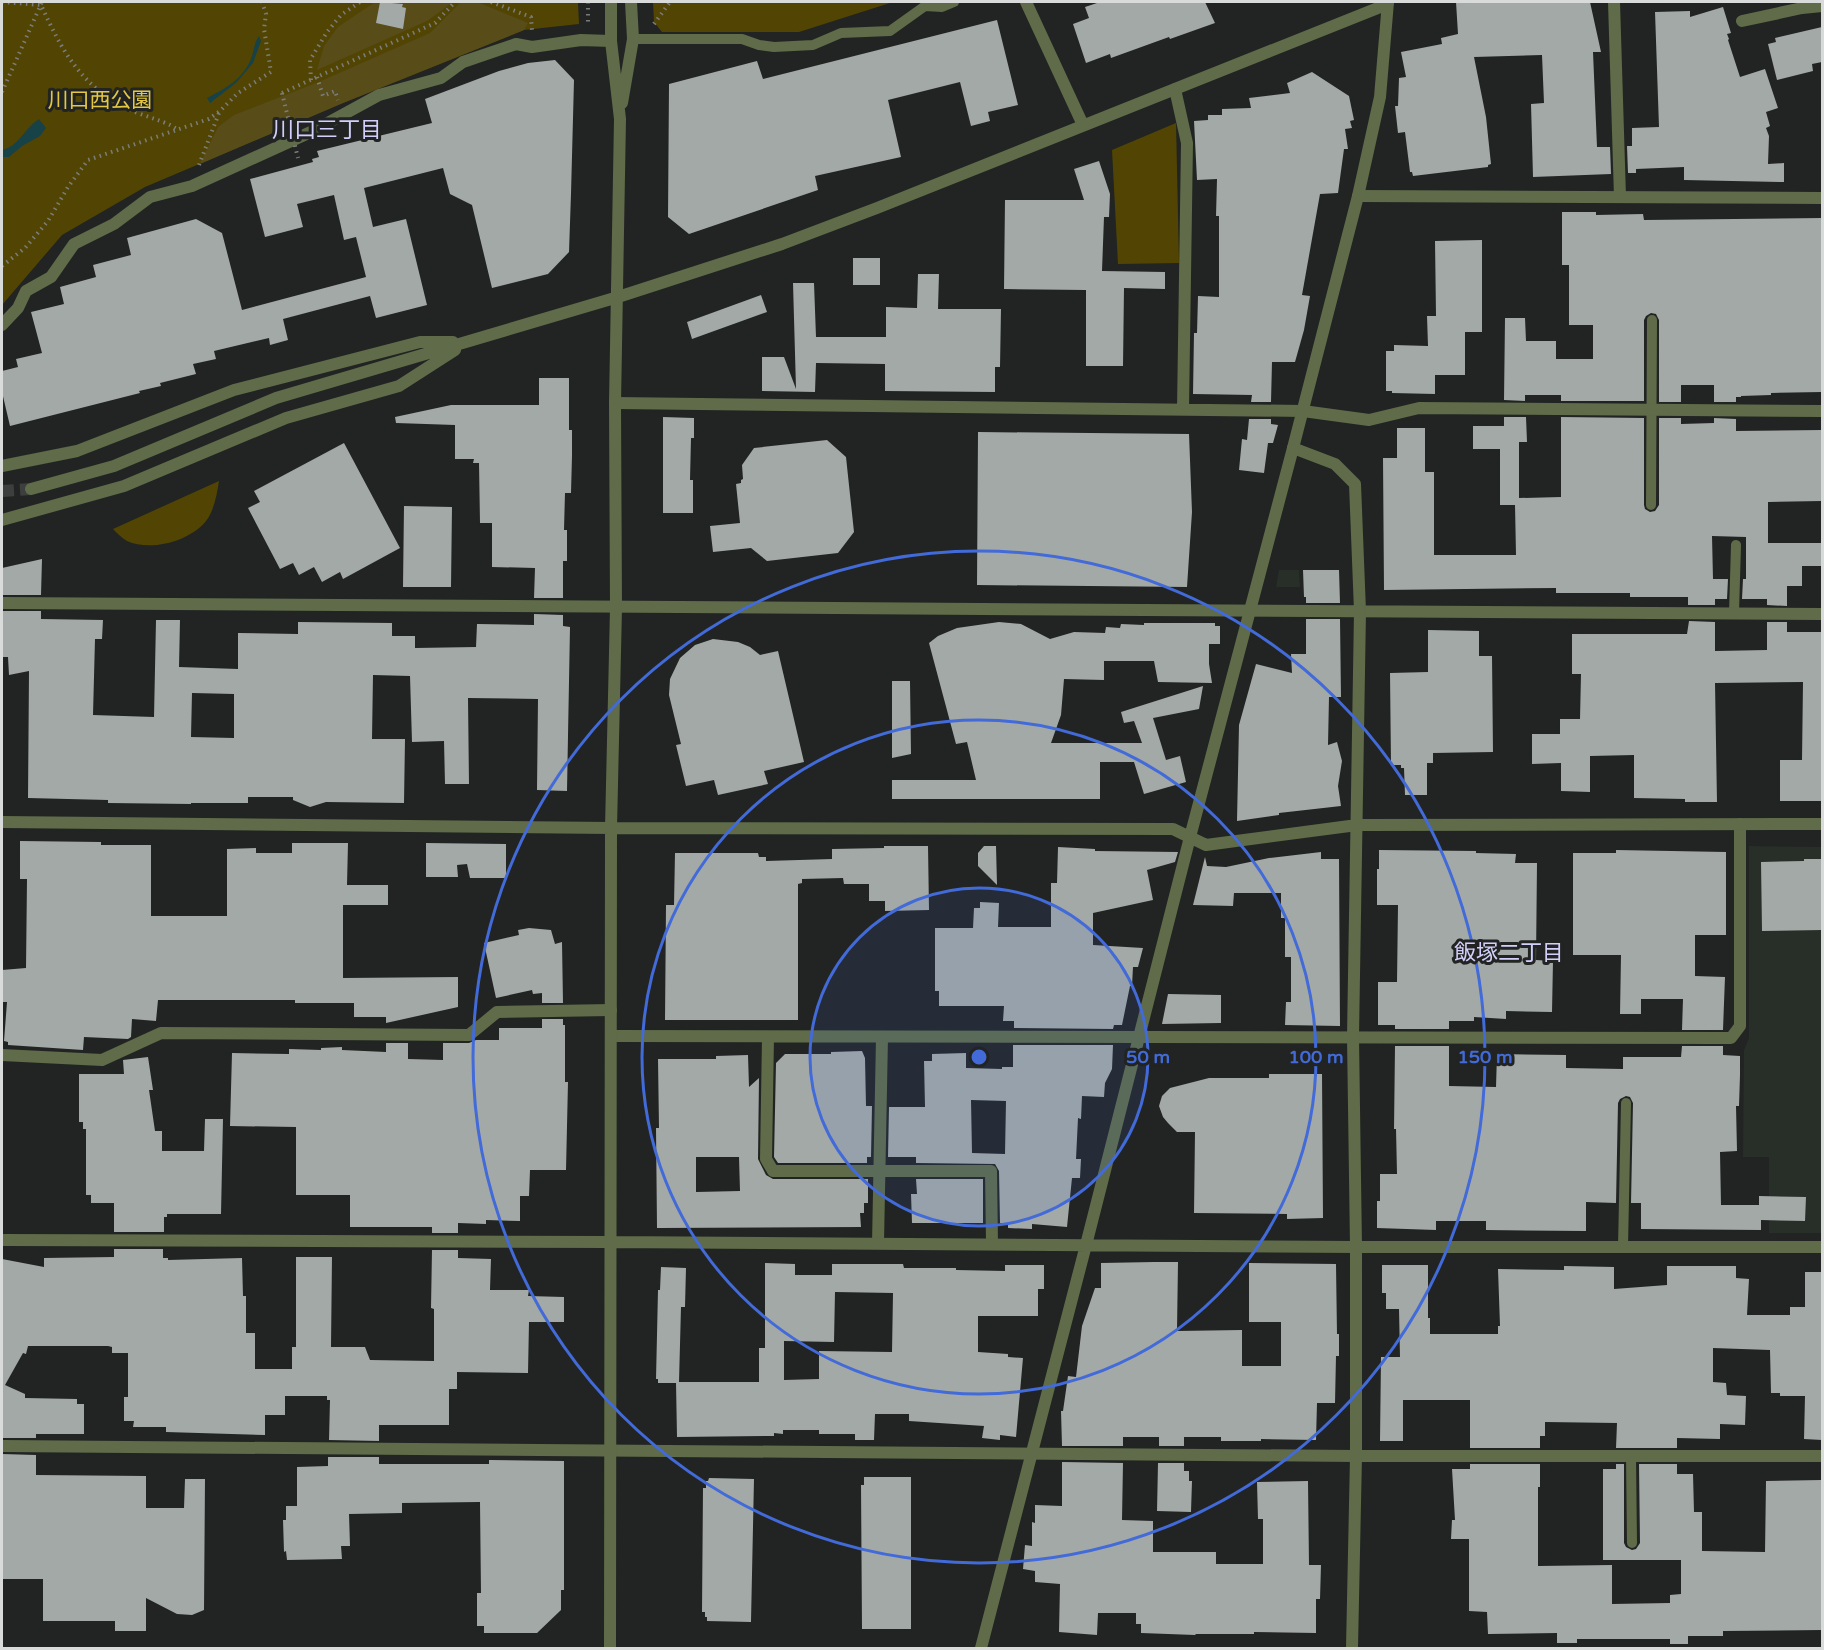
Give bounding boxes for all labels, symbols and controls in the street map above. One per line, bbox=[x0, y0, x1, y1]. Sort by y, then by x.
park label: 川口西公園 bbox=[48, 88, 153, 113]
district label: 川口三丁目 bbox=[272, 117, 382, 143]
district label: 飯塚二丁目 bbox=[1454, 940, 1564, 966]
text: 50 m bbox=[1126, 1046, 1170, 1068]
text: 100 m bbox=[1288, 1046, 1344, 1068]
text: 150 m bbox=[1457, 1046, 1513, 1068]
centre of rings bbox=[969, 1047, 989, 1067]

